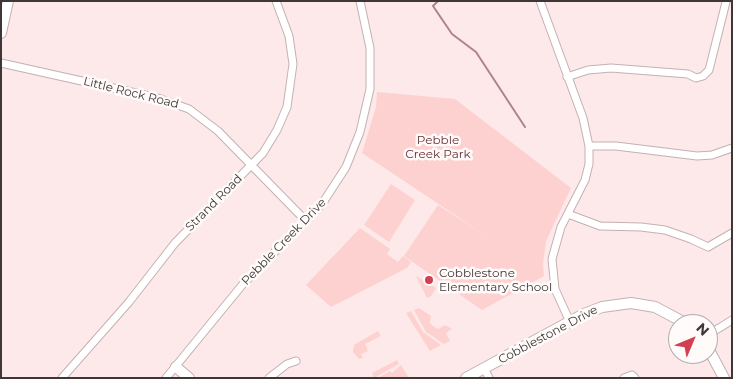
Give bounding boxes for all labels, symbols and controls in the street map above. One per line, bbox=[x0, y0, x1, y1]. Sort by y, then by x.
street label: Little Rock Road bbox=[82, 74, 180, 112]
park label: Pebble Creek Park bbox=[405, 133, 471, 161]
street label: Strand Road bbox=[183, 172, 245, 234]
street label: Pebble Creek Drive bbox=[239, 196, 329, 288]
place label: Cobblestone Elementary School bbox=[439, 266, 552, 294]
marker: Cobblestone Elementary School bbox=[423, 274, 435, 286]
street label: Cobblestone Drive bbox=[496, 303, 600, 367]
north arrow bbox=[668, 314, 718, 364]
text: N bbox=[693, 319, 713, 339]

